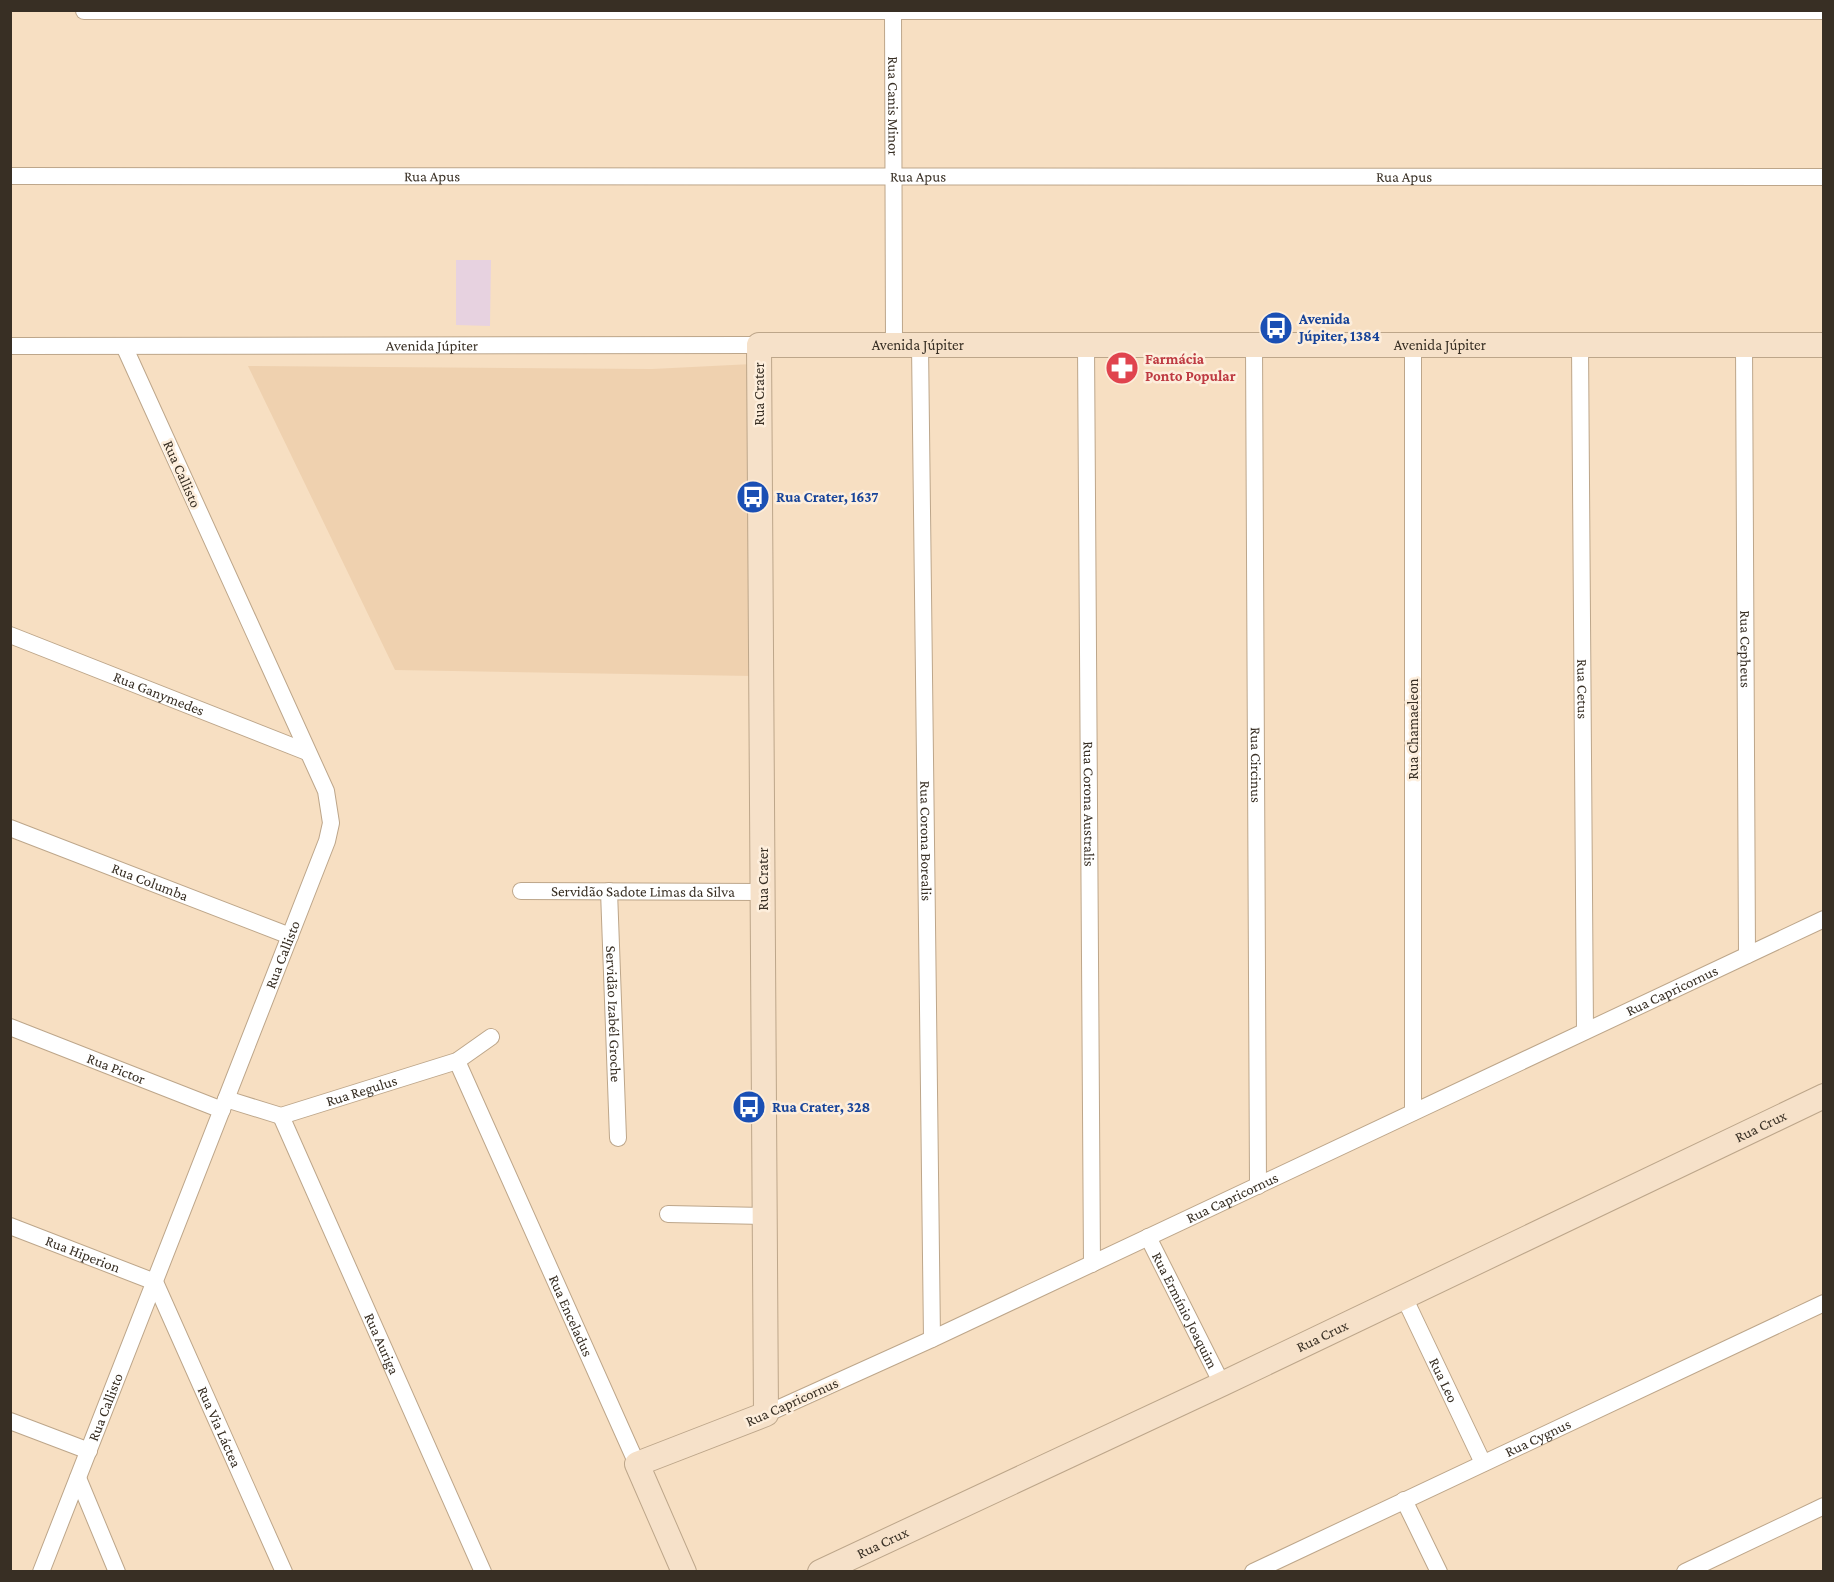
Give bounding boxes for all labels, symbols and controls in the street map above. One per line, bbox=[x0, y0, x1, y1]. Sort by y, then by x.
street label: Rua Canis Minor bbox=[885, 56, 901, 156]
street label: Rua Apus bbox=[404, 168, 460, 185]
street label: Rua Apus bbox=[890, 168, 946, 186]
street label: Rua Apus bbox=[1376, 169, 1432, 186]
bus stop icon: Avenida Júpiter, 1384 bbox=[1258, 310, 1294, 346]
place label: Avenida Júpiter, 1384 bbox=[1297, 311, 1380, 344]
street label: Avenida Júpiter bbox=[386, 337, 479, 354]
street label: Avenida Júpiter bbox=[872, 337, 965, 354]
street label: Avenida Júpiter bbox=[1394, 337, 1487, 354]
pharmacy icon: Farmácia Ponto Popular bbox=[1104, 350, 1140, 386]
place label: Farmácia Ponto Popular bbox=[1145, 351, 1236, 384]
street label: Rua Crater bbox=[751, 362, 767, 426]
street label: Rua Callisto bbox=[160, 438, 204, 510]
bus stop icon: Rua Crater, 1637 bbox=[735, 479, 771, 515]
place label: Rua Crater, 1637 bbox=[776, 489, 879, 505]
street label: Rua Cepheus bbox=[1737, 610, 1754, 688]
street label: Rua Cetus bbox=[1574, 659, 1591, 719]
street label: Rua Ganymedes bbox=[111, 669, 207, 719]
street label: Rua Chamaeleon bbox=[1405, 678, 1421, 780]
street label: Rua Circinus bbox=[1248, 727, 1264, 803]
street label: Rua Corona Australis bbox=[1081, 741, 1097, 867]
street label: Rua Corona Borealis bbox=[917, 781, 935, 901]
street label: Rua Crater bbox=[755, 847, 771, 911]
street label: Rua Columba bbox=[109, 860, 191, 904]
street label: Servidão Sadote Limas da Silva bbox=[551, 883, 735, 900]
street label: Rua Callisto bbox=[262, 918, 303, 991]
street label: Servidão Izabél Groche bbox=[603, 945, 624, 1083]
street label: Rua Capricornus bbox=[1623, 962, 1721, 1019]
street label: Rua Pictor bbox=[85, 1050, 148, 1087]
street label: Rua Regulus bbox=[324, 1072, 399, 1109]
bus stop icon: Rua Crater, 328 bbox=[731, 1089, 767, 1125]
place label: Rua Crater, 328 bbox=[772, 1099, 870, 1115]
street label: Rua Crux bbox=[1732, 1107, 1789, 1145]
street label: Rua Capricornus bbox=[1184, 1169, 1281, 1226]
street label: Rua Hiperion bbox=[43, 1232, 122, 1276]
street label: Rua Ermínio Joaquim bbox=[1149, 1249, 1221, 1371]
street label: Rua Enceladus bbox=[546, 1273, 596, 1359]
street label: Rua Auriga bbox=[361, 1310, 402, 1377]
street label: Rua Crux bbox=[1294, 1317, 1351, 1355]
street label: Rua Leo bbox=[1426, 1355, 1461, 1405]
street label: Rua Callisto bbox=[85, 1371, 126, 1443]
street label: Rua Capricornus bbox=[743, 1374, 841, 1430]
street label: Rua Via Láctea bbox=[194, 1384, 244, 1470]
street label: Rua Cygnus bbox=[1503, 1415, 1573, 1460]
street label: Rua Crux bbox=[854, 1524, 911, 1562]

